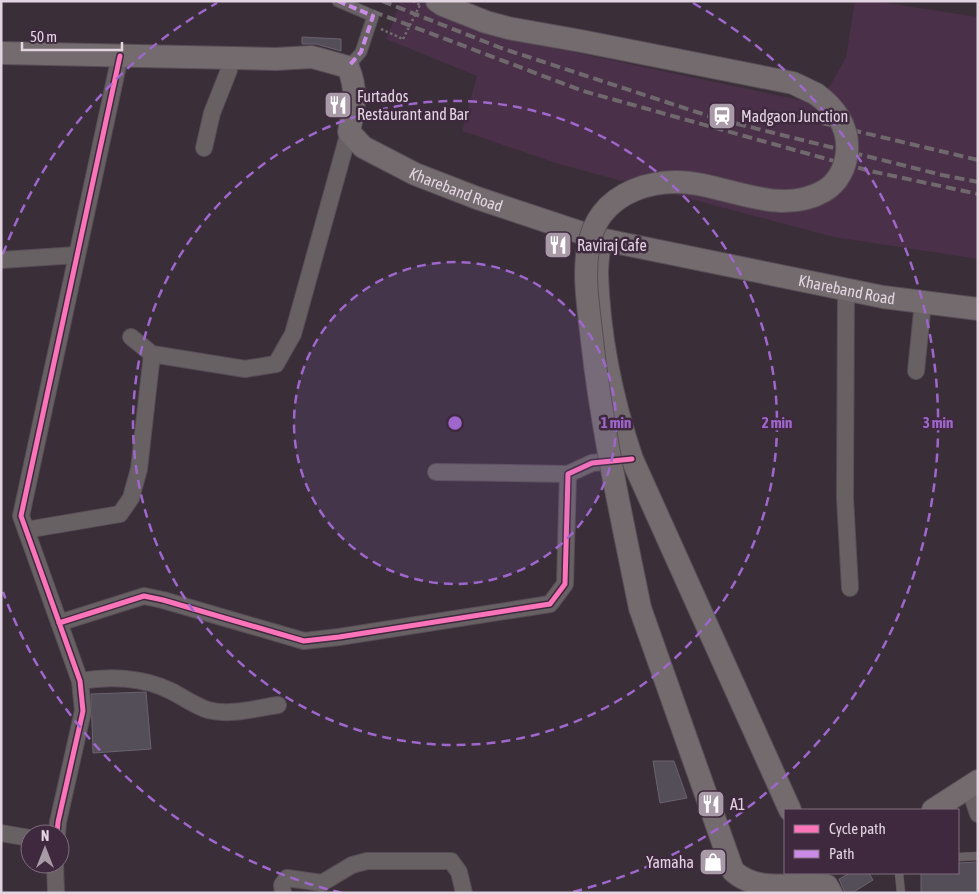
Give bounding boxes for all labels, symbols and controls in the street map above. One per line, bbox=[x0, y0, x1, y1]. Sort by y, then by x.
scale bar bbox=[22, 20, 122, 52]
text: 50 m bbox=[30, 28, 57, 45]
place label: Furtados Restaurant and Bar bbox=[357, 87, 469, 123]
restaurant icon: Furtados Restaurant and Bar bbox=[323, 90, 353, 120]
station icon: Madgaon Junction bbox=[707, 101, 737, 131]
place label: Madgaon Junction bbox=[741, 107, 848, 126]
street label: Khareband Road bbox=[406, 164, 505, 215]
restaurant icon: Raviraj Cafe bbox=[543, 230, 573, 260]
place label: Raviraj Cafe bbox=[577, 236, 647, 255]
street label: Khareband Road bbox=[797, 271, 896, 307]
centre of rings bbox=[446, 414, 464, 432]
text: 1 min bbox=[601, 414, 631, 431]
text: 2 min bbox=[762, 414, 792, 431]
text: 3 min bbox=[923, 414, 953, 431]
restaurant icon: A1 bbox=[696, 789, 726, 819]
place label: A1 bbox=[730, 795, 745, 813]
legend bbox=[784, 809, 959, 874]
text: Cycle path bbox=[829, 820, 886, 837]
north arrow bbox=[20, 824, 70, 874]
text: N bbox=[41, 828, 49, 844]
text: Path bbox=[829, 845, 855, 862]
shop icon: Yamaha bbox=[698, 847, 728, 877]
place label: Yamaha bbox=[646, 853, 694, 871]

